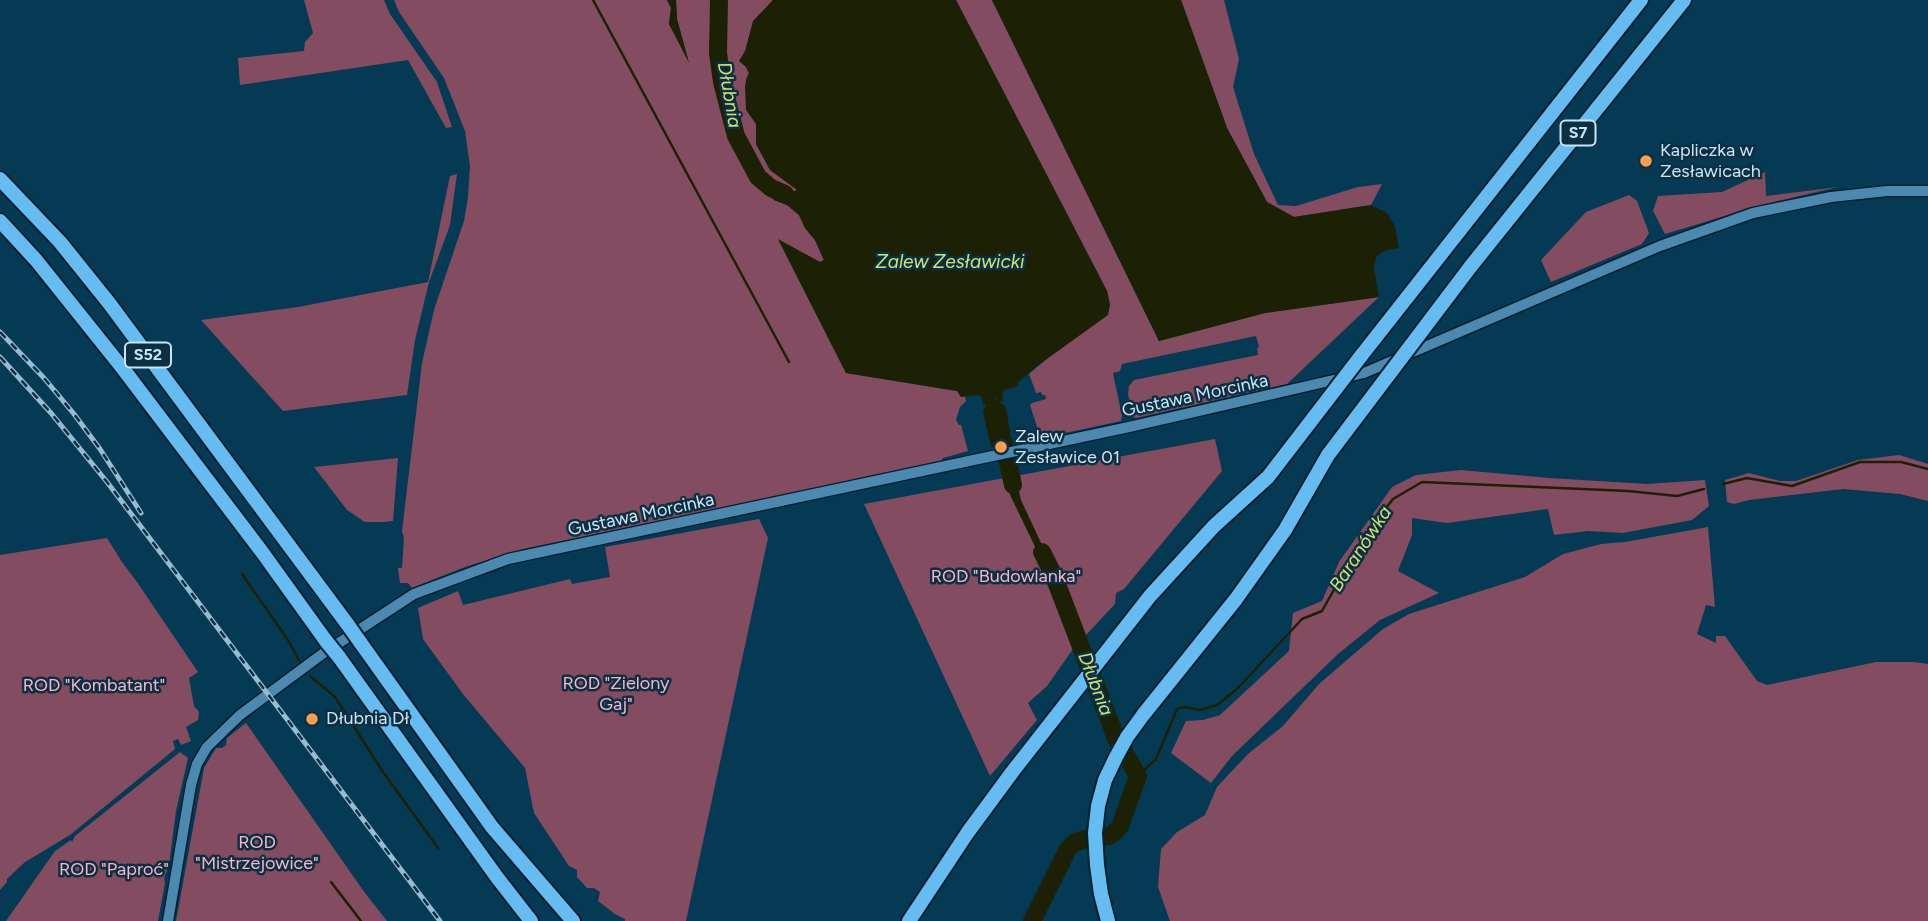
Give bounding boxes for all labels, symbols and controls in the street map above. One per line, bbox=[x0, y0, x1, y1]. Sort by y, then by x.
water label: Dłubnia bbox=[712, 60, 746, 130]
road number: S7 bbox=[1560, 120, 1596, 146]
place label: Kapliczka w Zesławicach bbox=[1660, 140, 1761, 182]
marker: Kapliczka w Zesławicach bbox=[1638, 153, 1654, 169]
water label: Zalew Zesławicki bbox=[876, 251, 1024, 273]
road number: S52 bbox=[125, 342, 171, 368]
street label: Gustawa Morcinka bbox=[1120, 370, 1270, 422]
place label: Zalew Zesławice 01 bbox=[1015, 426, 1120, 468]
marker: Zalew Zesławice 01 bbox=[993, 439, 1009, 455]
street label: Gustawa Morcinka bbox=[566, 489, 716, 541]
water label: Baranówka bbox=[1325, 502, 1397, 596]
park label: ROD "Budowlanka" bbox=[931, 566, 1081, 588]
water label: Dłubnia bbox=[1072, 649, 1118, 719]
park label: ROD "Zielony Gaj" bbox=[562, 673, 670, 716]
park label: ROD "Kombatant" bbox=[23, 675, 165, 697]
place label: Dłubnia Dł bbox=[326, 708, 409, 730]
marker: Dłubnia Dł bbox=[304, 711, 320, 727]
park label: ROD "Mistrzejowice" bbox=[195, 832, 319, 874]
park label: ROD "Paproć" bbox=[59, 859, 169, 881]

